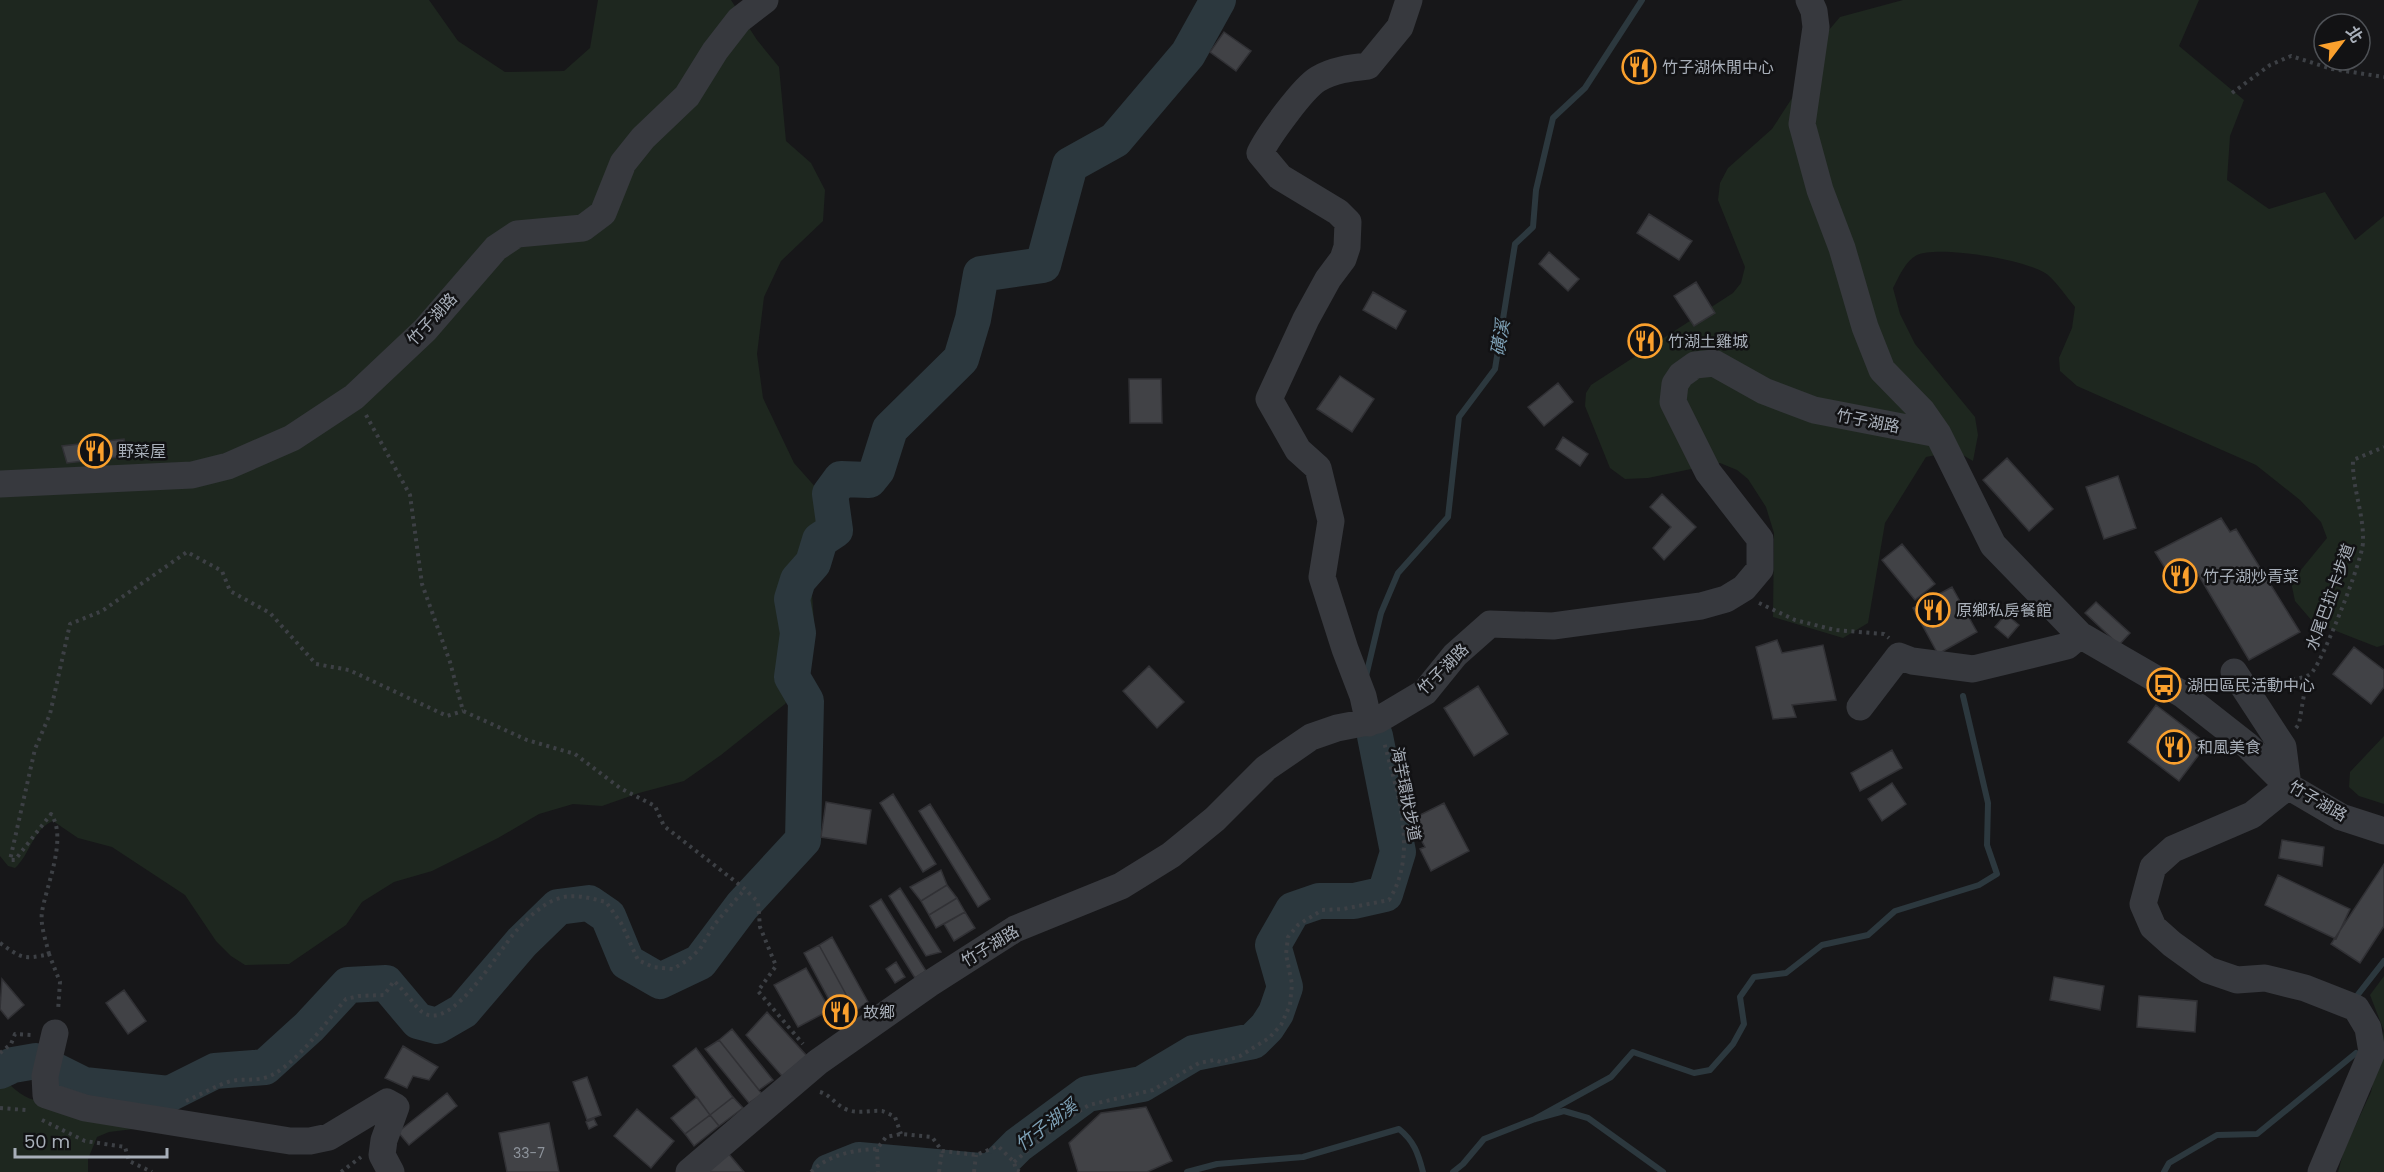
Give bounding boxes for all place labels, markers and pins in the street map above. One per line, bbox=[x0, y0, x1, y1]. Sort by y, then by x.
restaurant icon: 竹子湖休閒中心 bbox=[1621, 49, 1657, 85]
place label: 竹子湖休閒中心 bbox=[1662, 56, 1774, 79]
restaurant icon: 竹湖土雞城 bbox=[1627, 323, 1663, 359]
place label: 竹湖土雞城 bbox=[1668, 330, 1748, 353]
restaurant icon: 野菜屋 bbox=[77, 433, 113, 469]
place label: 野菜屋 bbox=[118, 440, 166, 463]
restaurant icon: 竹子湖炒青菜 bbox=[2162, 558, 2198, 594]
place label: 竹子湖炒青菜 bbox=[2203, 565, 2299, 588]
restaurant icon: 原鄉私房餐館 bbox=[1915, 592, 1951, 628]
place label: 原鄉私房餐館 bbox=[1956, 599, 2052, 622]
bus stop icon: 湖田區民活動中心 bbox=[2146, 667, 2182, 703]
place label: 湖田區民活動中心 bbox=[2187, 674, 2315, 697]
restaurant icon: 和風美食 bbox=[2156, 729, 2192, 765]
place label: 和風美食 bbox=[2197, 736, 2261, 759]
restaurant icon: 故鄉 bbox=[822, 994, 858, 1030]
place label: 故鄉 bbox=[863, 1001, 895, 1024]

